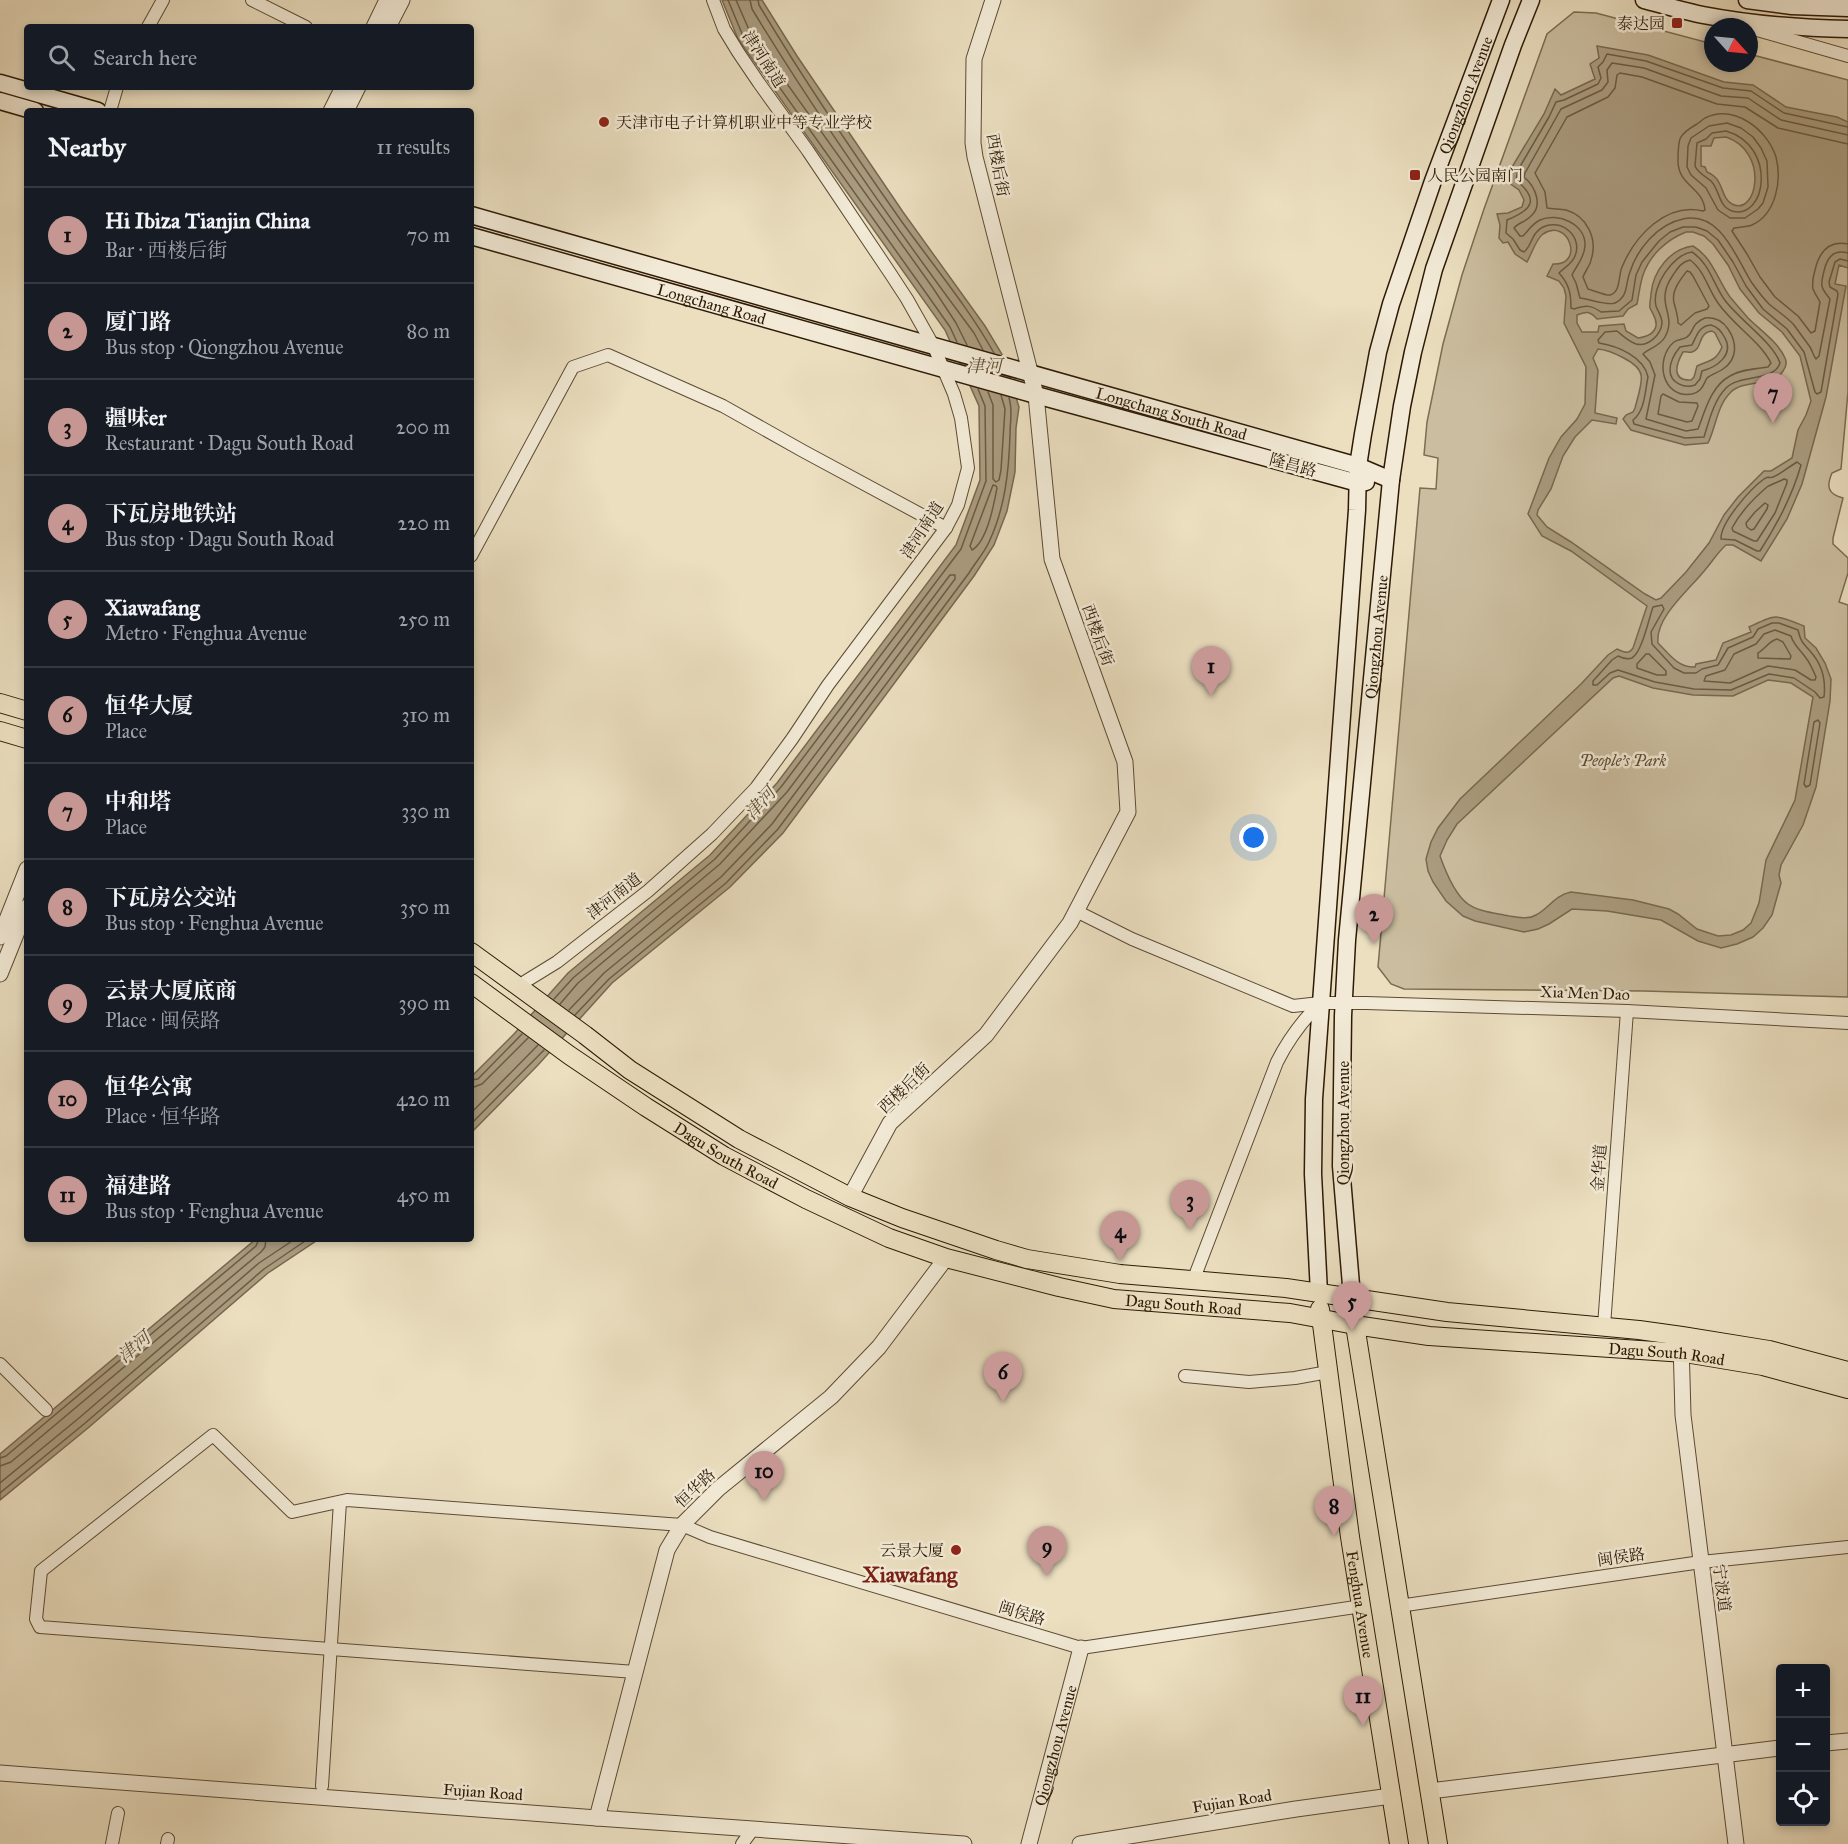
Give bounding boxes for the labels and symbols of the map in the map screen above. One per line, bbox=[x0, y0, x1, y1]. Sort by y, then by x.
place label: 泰达园 bbox=[1617, 14, 1665, 33]
marker: 泰达园 bbox=[1670, 16, 1684, 30]
north arrow bbox=[1704, 18, 1758, 72]
street label: 津河南道 bbox=[739, 27, 789, 91]
street label: Qiongzhou Avenue bbox=[1435, 33, 1496, 157]
place label: 天津市电子计算机职业中等专业学校 bbox=[616, 113, 872, 132]
marker: 天津市电子计算机职业中等专业学校 bbox=[597, 115, 611, 129]
street label: 西楼后街 bbox=[983, 132, 1013, 198]
place label: 人民公园南门 bbox=[1427, 166, 1523, 185]
marker: 人民公园南门 bbox=[1408, 168, 1422, 182]
street label: Longchang Road bbox=[655, 279, 768, 328]
water label: 津河 bbox=[966, 355, 1005, 377]
pin: 7 bbox=[1754, 374, 1792, 423]
street label: Longchang South Road bbox=[1094, 383, 1249, 444]
street label: 隆昌路 bbox=[1267, 450, 1319, 480]
street label: 津河南道 bbox=[897, 498, 947, 562]
street label: Qiongzhou Avenue bbox=[1361, 574, 1391, 700]
street label: 西楼后街 bbox=[1078, 602, 1118, 668]
pin: 1 bbox=[1192, 646, 1230, 696]
park label: People's Park bbox=[1580, 751, 1666, 771]
water label: 津河 bbox=[740, 780, 782, 824]
your location bbox=[1239, 823, 1268, 852]
street label: 津河南道 bbox=[583, 869, 645, 923]
pin: 2 bbox=[1354, 894, 1394, 944]
street label: Xia Men Dao bbox=[1540, 982, 1630, 1004]
street label: 西楼后街 bbox=[874, 1059, 934, 1117]
street label: Qiongzhou Avenue bbox=[1334, 1060, 1354, 1185]
street label: Dagu South Road bbox=[671, 1118, 781, 1192]
street label: 金华道 bbox=[1588, 1143, 1610, 1193]
pin: 3 bbox=[1170, 1180, 1210, 1230]
pin: 4 bbox=[1100, 1212, 1140, 1261]
pin: 5 bbox=[1332, 1282, 1372, 1331]
street label: Dagu South Road bbox=[1124, 1290, 1243, 1319]
water label: 津河 bbox=[113, 1325, 157, 1367]
street label: Dagu South Road bbox=[1608, 1338, 1726, 1369]
pin: 6 bbox=[984, 1352, 1022, 1402]
pin: 10 bbox=[744, 1452, 783, 1501]
street label: 恒华路 bbox=[671, 1465, 719, 1511]
pin: 8 bbox=[1314, 1486, 1354, 1536]
pin: 9 bbox=[1028, 1526, 1066, 1576]
place label: 云景大厦 bbox=[880, 1541, 944, 1560]
marker: 云景大厦 bbox=[949, 1543, 963, 1557]
street label: 闽侯路 bbox=[1596, 1544, 1646, 1570]
street label: Fenghua Avenue bbox=[1343, 1549, 1379, 1660]
district label: Xiawafang bbox=[862, 1561, 958, 1588]
street label: 宁波道 bbox=[1710, 1563, 1734, 1613]
street label: 闽侯路 bbox=[996, 1597, 1048, 1629]
pin: 11 bbox=[1344, 1676, 1382, 1726]
street label: Qiongzhou Avenue bbox=[1030, 1683, 1080, 1808]
street label: Fujian Road bbox=[442, 1780, 524, 1804]
street label: Fujian Road bbox=[1191, 1785, 1273, 1817]

